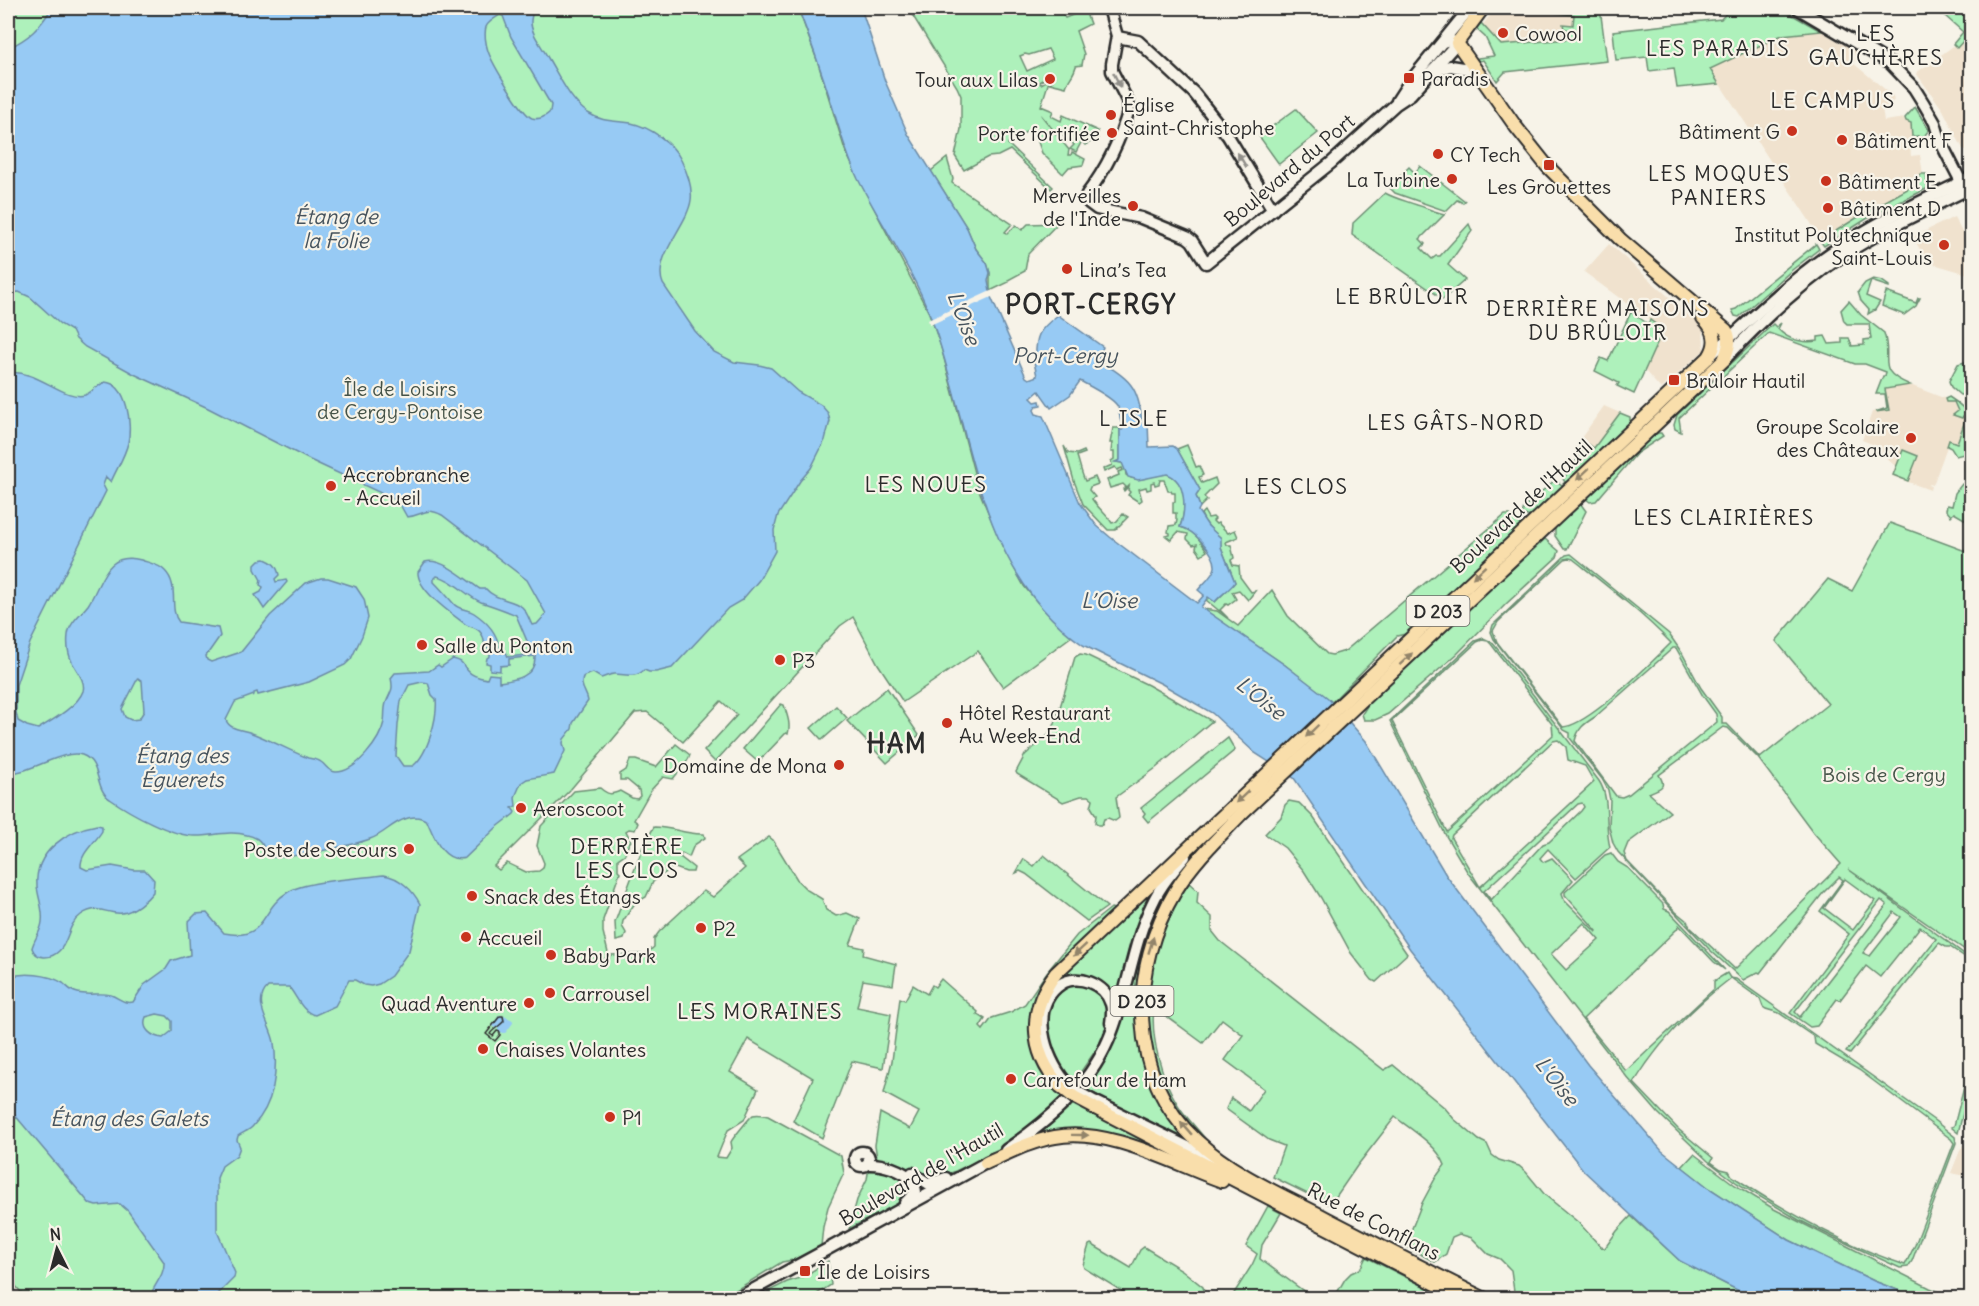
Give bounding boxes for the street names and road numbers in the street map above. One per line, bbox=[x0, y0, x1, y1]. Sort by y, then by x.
street label: Boulevard du Port bbox=[1219, 108, 1360, 232]
street label: Boulevard de l'Hautil bbox=[1445, 434, 1597, 578]
road number: D 203 bbox=[1406, 596, 1470, 626]
road number: D 203 bbox=[1110, 986, 1174, 1016]
street label: Boulevard de l'Hautil bbox=[835, 1117, 1007, 1231]
street label: Rue de Conflans bbox=[1303, 1177, 1445, 1265]

